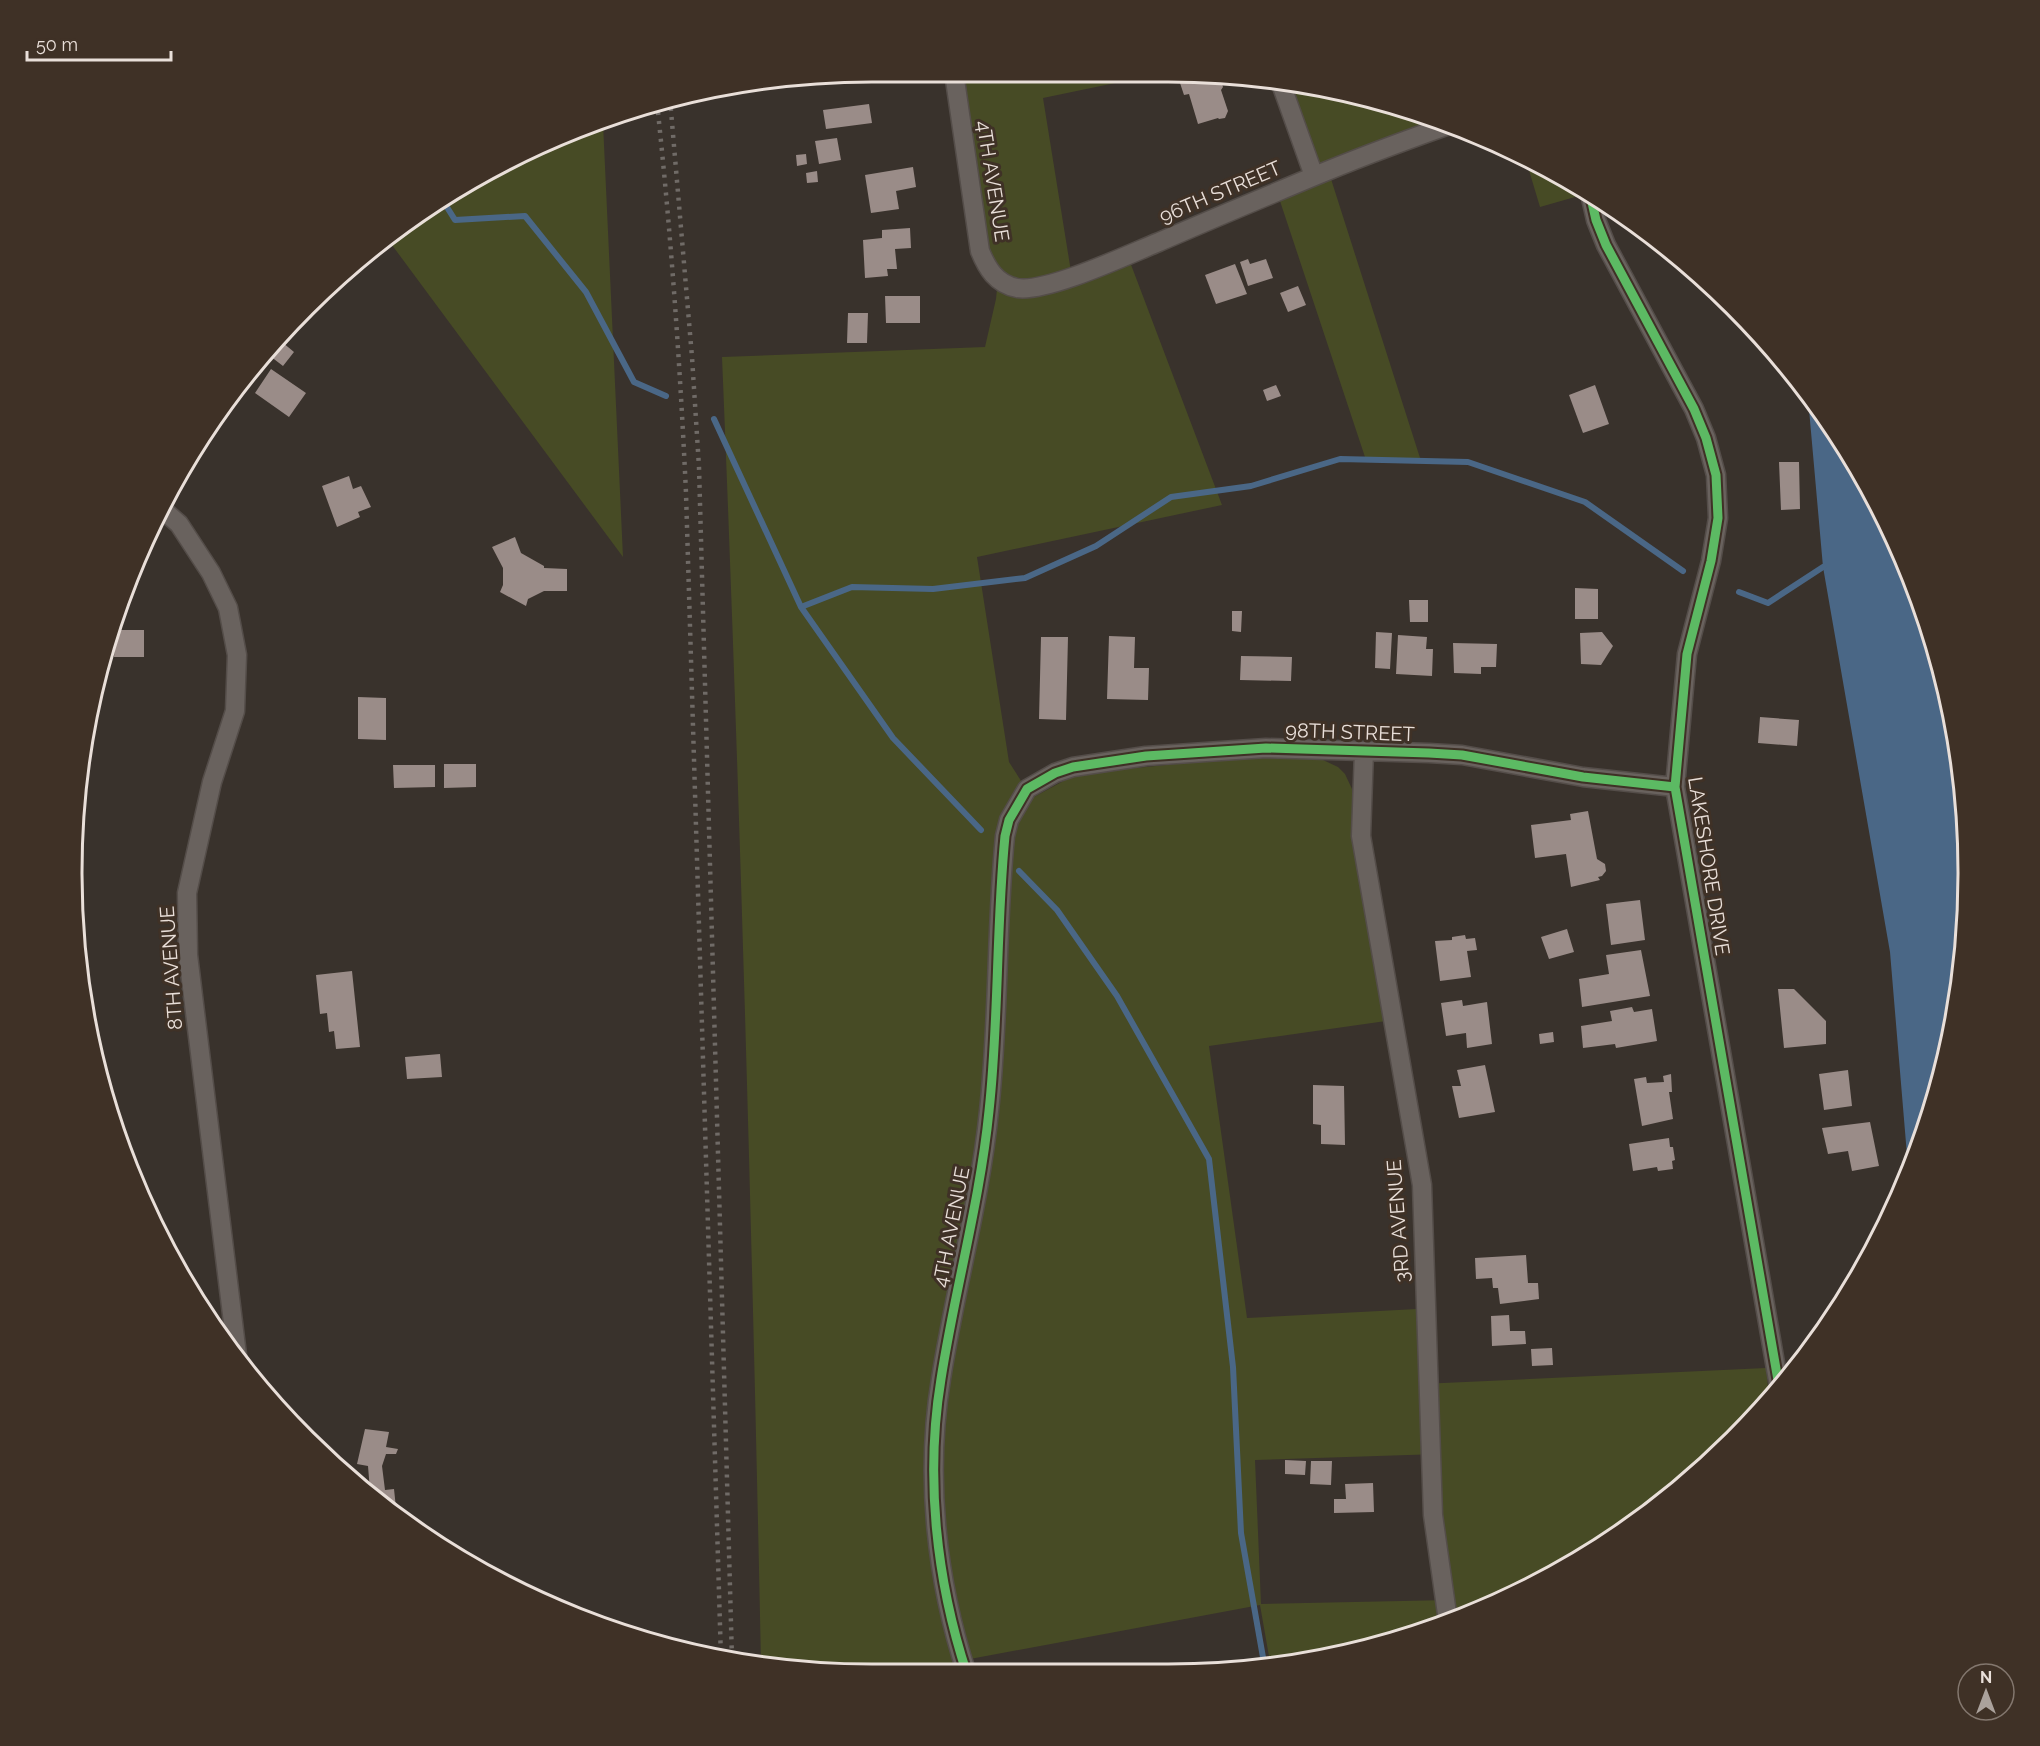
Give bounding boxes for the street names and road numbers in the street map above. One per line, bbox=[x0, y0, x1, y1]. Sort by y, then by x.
street label: 4TH AVENUE bbox=[972, 119, 1014, 243]
street label: 96TH STREET bbox=[1156, 156, 1284, 228]
street label: 98TH STREET bbox=[1285, 718, 1415, 746]
street label: LAKESHORE DRIVE bbox=[1683, 775, 1735, 957]
street label: 8TH AVENUE bbox=[155, 905, 187, 1031]
street label: 3RD AVENUE bbox=[1382, 1159, 1414, 1283]
street label: 4TH AVENUE bbox=[928, 1165, 974, 1289]

